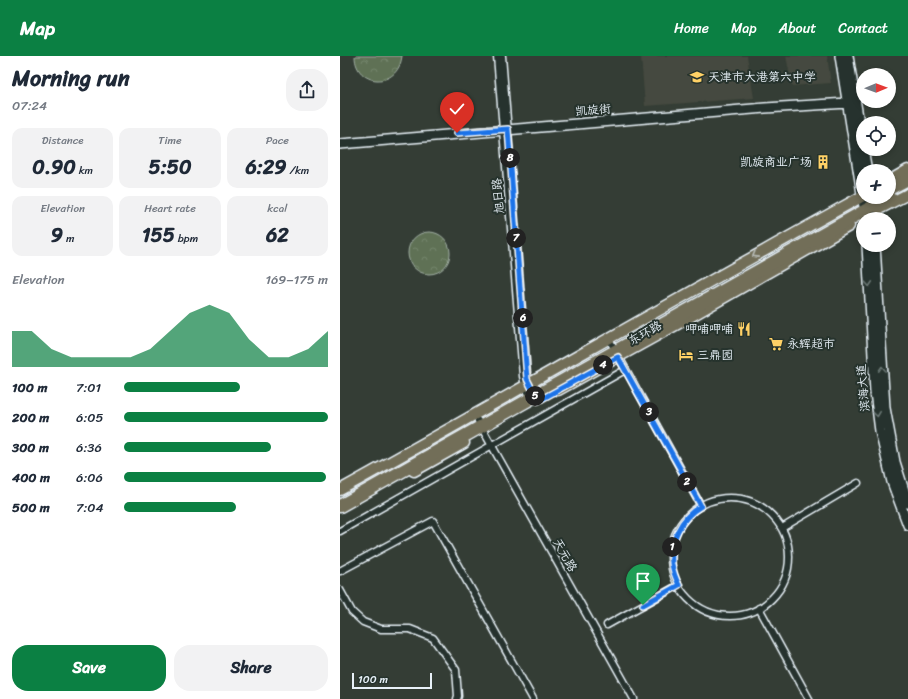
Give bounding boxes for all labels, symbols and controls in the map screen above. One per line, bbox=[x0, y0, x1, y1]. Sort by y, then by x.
text: Map bbox=[20, 12, 55, 45]
text: Home bbox=[674, 16, 709, 41]
text: Map bbox=[731, 16, 757, 41]
text: About bbox=[779, 16, 816, 41]
text: Contact bbox=[838, 16, 888, 41]
text: Morning run bbox=[12, 59, 130, 98]
place label: 天津市大港第六中学 bbox=[708, 66, 816, 88]
north arrow bbox=[856, 68, 896, 108]
map controls bbox=[856, 68, 896, 252]
button: share bbox=[286, 69, 328, 111]
school or university icon: 天津市大港第六中学 bbox=[689, 69, 705, 85]
pin bbox=[440, 92, 474, 133]
text: 07:24 bbox=[12, 94, 47, 117]
street label: 凯旋街 bbox=[574, 97, 612, 123]
icon: check bbox=[446, 98, 468, 120]
button: locate bbox=[856, 116, 896, 156]
text: Distance bbox=[42, 131, 84, 150]
text: Time bbox=[158, 131, 182, 150]
text: Pace bbox=[266, 131, 289, 150]
pin: 8 bbox=[500, 148, 520, 168]
text: 8 bbox=[507, 148, 513, 167]
text: 0.90 bbox=[32, 150, 76, 185]
text: 5:50 bbox=[148, 150, 192, 185]
text: 6:29 bbox=[245, 150, 287, 185]
place label: 凯旋商业广场 bbox=[740, 151, 812, 173]
building icon: 凯旋商业广场 bbox=[815, 154, 831, 170]
text: km bbox=[76, 161, 93, 180]
text: /km bbox=[287, 161, 309, 180]
button: + bbox=[856, 164, 896, 204]
street label: 旭日路 bbox=[485, 177, 511, 215]
text: Elevation bbox=[40, 199, 85, 218]
text: Heart rate bbox=[144, 199, 196, 218]
text: kcal bbox=[267, 199, 287, 218]
button: − bbox=[856, 212, 896, 252]
text: 9 bbox=[51, 218, 63, 253]
text: 155 bbox=[142, 218, 175, 253]
text: 62 bbox=[266, 218, 289, 253]
pin: 7 bbox=[506, 228, 526, 248]
text: 7 bbox=[513, 228, 519, 247]
text: m bbox=[63, 229, 74, 248]
text: bpm bbox=[175, 229, 198, 248]
one-way arrow bbox=[752, 251, 759, 258]
text: Elevation bbox=[12, 268, 65, 291]
text: 169–175 m bbox=[265, 268, 328, 291]
one-way arrow bbox=[865, 281, 873, 287]
pin: 6 bbox=[513, 308, 533, 328]
text: 6 bbox=[520, 308, 526, 327]
street label: 东环路 bbox=[624, 315, 666, 351]
place label: 呷哺呷哺 bbox=[685, 318, 733, 340]
restaurant icon: 呷哺呷哺 bbox=[736, 321, 752, 337]
place label: 永辉超市 bbox=[787, 333, 835, 355]
supermarket icon: 永辉超市 bbox=[768, 336, 784, 352]
place label: 三鼎园 bbox=[697, 344, 733, 366]
hotel icon: 三鼎园 bbox=[678, 347, 694, 363]
pin: 4 bbox=[593, 355, 613, 375]
text: 4 bbox=[600, 355, 606, 374]
street label: 滨海大道 bbox=[850, 363, 876, 413]
one-way arrow bbox=[877, 366, 886, 372]
text: 100 m bbox=[12, 376, 47, 399]
text: 7:01 bbox=[76, 376, 101, 399]
pin: 5 bbox=[525, 386, 545, 406]
text: 5 bbox=[532, 386, 538, 405]
pin: 3 bbox=[639, 402, 659, 422]
text: 3 bbox=[646, 402, 652, 421]
text: 200 m bbox=[12, 406, 49, 429]
text: 6:05 bbox=[76, 406, 103, 429]
one-way arrow bbox=[873, 411, 882, 417]
text: 300 m bbox=[12, 436, 49, 459]
text: 6:36 bbox=[76, 436, 102, 459]
text: 400 m bbox=[12, 466, 50, 489]
text: 6:06 bbox=[76, 466, 103, 489]
pin: 2 bbox=[677, 472, 697, 492]
text: 2 bbox=[684, 472, 690, 491]
text: 500 m bbox=[12, 496, 50, 519]
text: 7:04 bbox=[76, 496, 104, 519]
street label: 天元路 bbox=[547, 534, 583, 576]
pin: 1 bbox=[662, 537, 682, 557]
text: 1 bbox=[670, 537, 674, 556]
pin bbox=[626, 564, 660, 605]
icon: arrive bbox=[632, 570, 654, 592]
button: Save bbox=[12, 645, 166, 691]
button: Share bbox=[174, 645, 328, 691]
text: 100 m bbox=[358, 670, 388, 689]
scale bar bbox=[352, 671, 432, 690]

